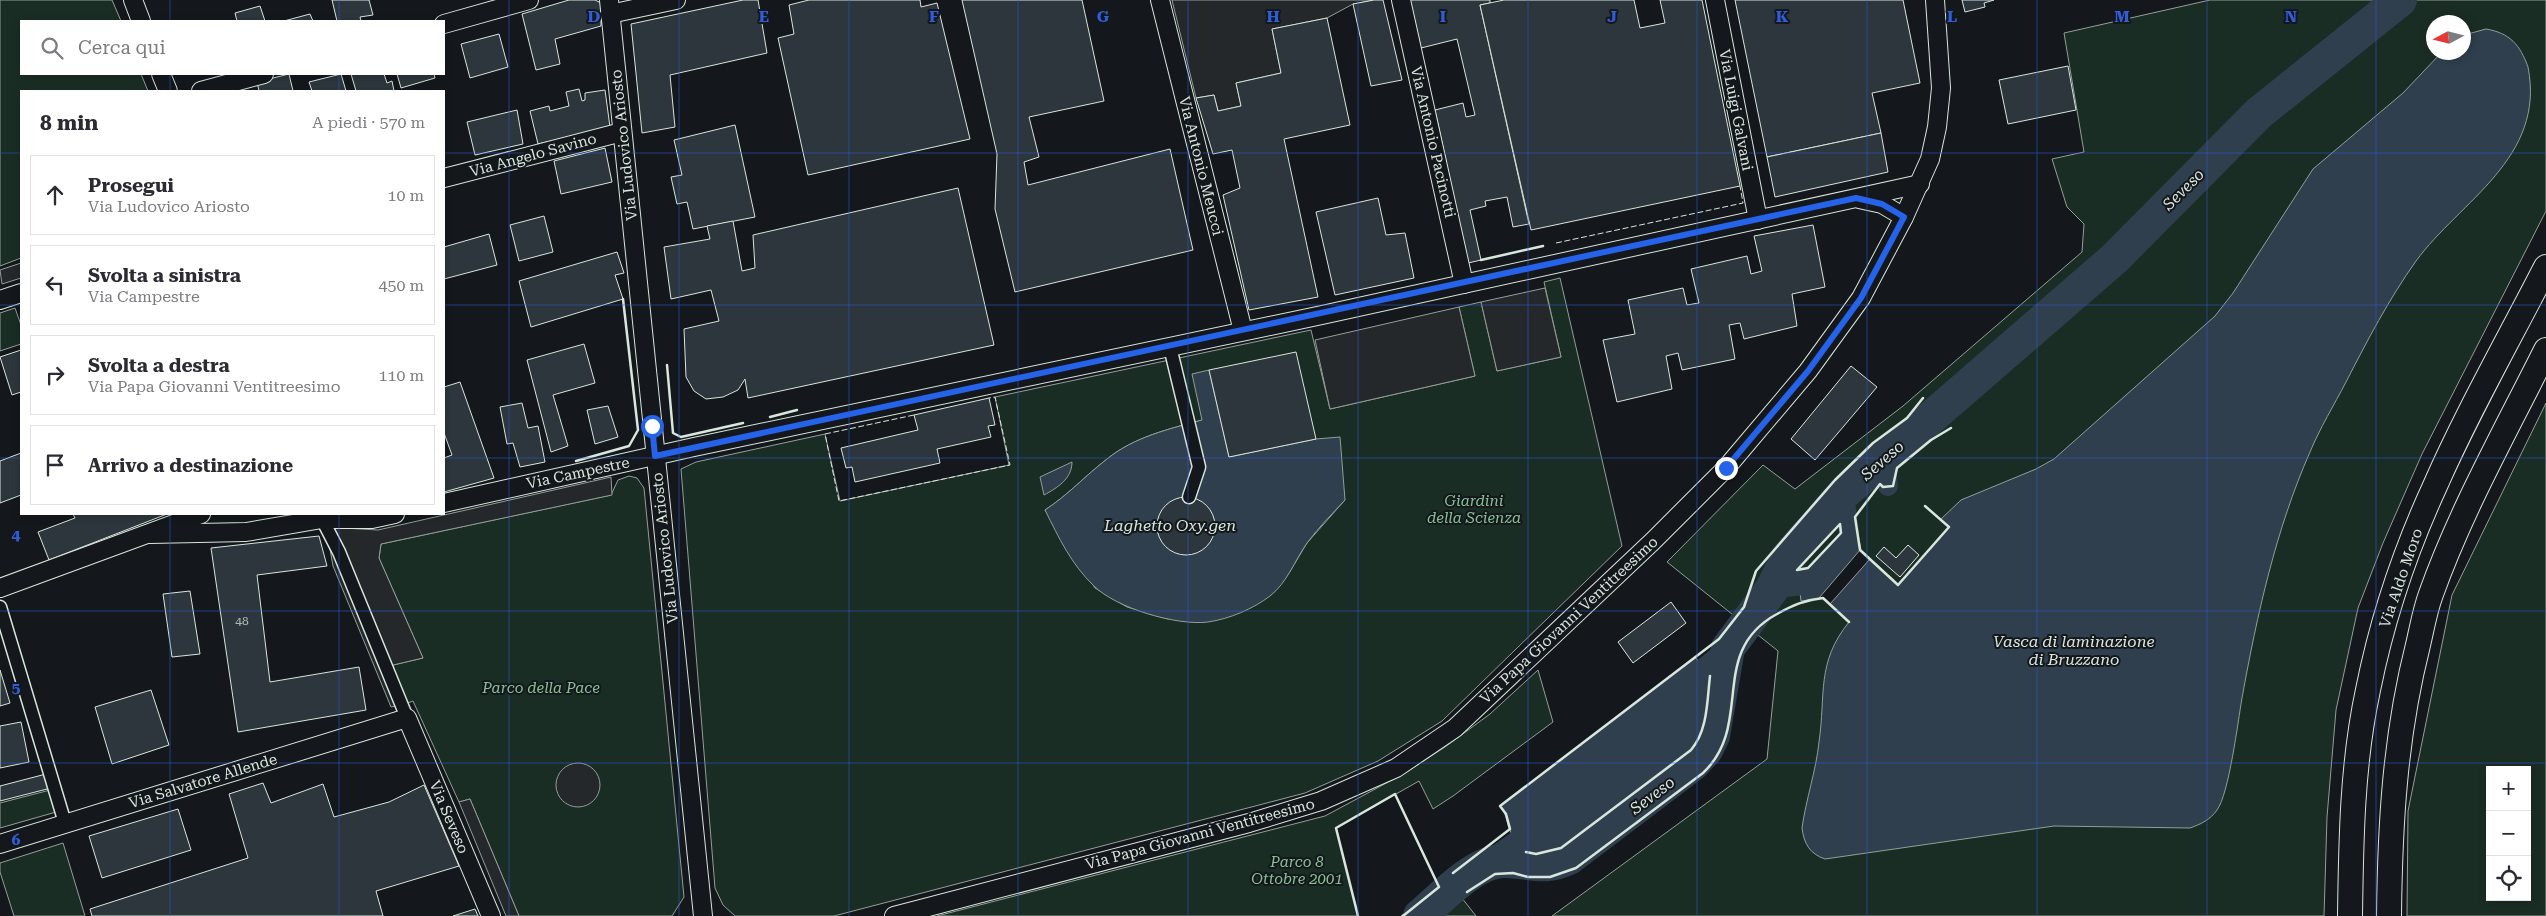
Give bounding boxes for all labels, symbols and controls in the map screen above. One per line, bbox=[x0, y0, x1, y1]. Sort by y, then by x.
text: D bbox=[588, 7, 601, 26]
text: E bbox=[759, 7, 769, 26]
text: F bbox=[929, 7, 939, 26]
text: G bbox=[1097, 7, 1110, 26]
text: H bbox=[1266, 7, 1280, 26]
text: I bbox=[1440, 7, 1446, 26]
text: J bbox=[1607, 7, 1617, 26]
text: K bbox=[1776, 7, 1789, 26]
text: L bbox=[1947, 7, 1957, 26]
text: M bbox=[2114, 7, 2130, 26]
text: N bbox=[2285, 7, 2297, 26]
north arrow bbox=[2426, 15, 2471, 60]
search box bbox=[20, 20, 445, 75]
icon: search bbox=[38, 34, 66, 62]
text: Cerca qui bbox=[78, 36, 166, 59]
street label: Via Luigi Galvani bbox=[1715, 48, 1757, 172]
street label: Via Antonio Pacinotti bbox=[1407, 65, 1459, 220]
street label: Via Ludovico Ariosto bbox=[607, 69, 641, 221]
street label: Via Antonio Meucci bbox=[1175, 95, 1227, 238]
text: 8 min bbox=[40, 111, 98, 135]
text: A piedi · 570 m bbox=[312, 113, 425, 132]
street label: Via Angelo Savino bbox=[468, 129, 598, 181]
water label: Seveso bbox=[2158, 165, 2208, 215]
text: Prosegui bbox=[88, 174, 174, 197]
icon: ahead bbox=[41, 181, 69, 209]
text: 10 m bbox=[387, 186, 424, 205]
text: Via Ludovico Ariosto bbox=[88, 197, 250, 216]
text: Svolta a sinistra bbox=[88, 264, 241, 287]
icon: left bbox=[41, 271, 69, 299]
text: 450 m bbox=[378, 276, 424, 295]
text: Via Campestre bbox=[88, 287, 200, 306]
text: Svolta a destra bbox=[88, 354, 230, 377]
icon: right bbox=[41, 361, 69, 389]
text: 110 m bbox=[378, 366, 424, 385]
text: Via Papa Giovanni Ventitreesimo bbox=[88, 377, 341, 396]
route start bbox=[641, 415, 664, 438]
water label: Seveso bbox=[1856, 437, 1908, 485]
icon: arrive bbox=[41, 451, 69, 479]
street label: Via Campestre bbox=[525, 453, 631, 493]
text: Arrivo a destinazione bbox=[88, 454, 293, 477]
route end bbox=[1715, 457, 1738, 480]
street label: Via Ludovico Ariosto bbox=[648, 472, 682, 624]
park label: Giardini della Scienza bbox=[1427, 492, 1521, 527]
water label: Laghetto Oxy.gen bbox=[1103, 516, 1236, 535]
text: 4 bbox=[12, 525, 21, 544]
street label: Via Aldo Moro bbox=[2376, 526, 2426, 630]
street label: Via Papa Giovanni Ventitreesimo bbox=[1476, 533, 1662, 707]
house number: 48 bbox=[235, 614, 249, 628]
water label: Vasca di laminazione di Bruzzano bbox=[1993, 632, 2155, 669]
text: 5 bbox=[12, 678, 21, 697]
park label: Parco della Pace bbox=[481, 679, 600, 697]
street label: Via Salvatore Allende bbox=[127, 750, 279, 812]
map controls bbox=[2486, 766, 2531, 901]
button: + bbox=[2486, 766, 2531, 811]
water label: Seveso bbox=[1625, 773, 1678, 819]
street label: Via Seveso bbox=[426, 778, 472, 856]
street label: Via Papa Giovanni Ventitreesimo bbox=[1083, 795, 1317, 873]
button: − bbox=[2486, 811, 2531, 856]
text: 6 bbox=[12, 830, 21, 849]
park label: Parco 8 Ottobre 2001 bbox=[1251, 853, 1343, 888]
button: locate bbox=[2486, 856, 2531, 901]

